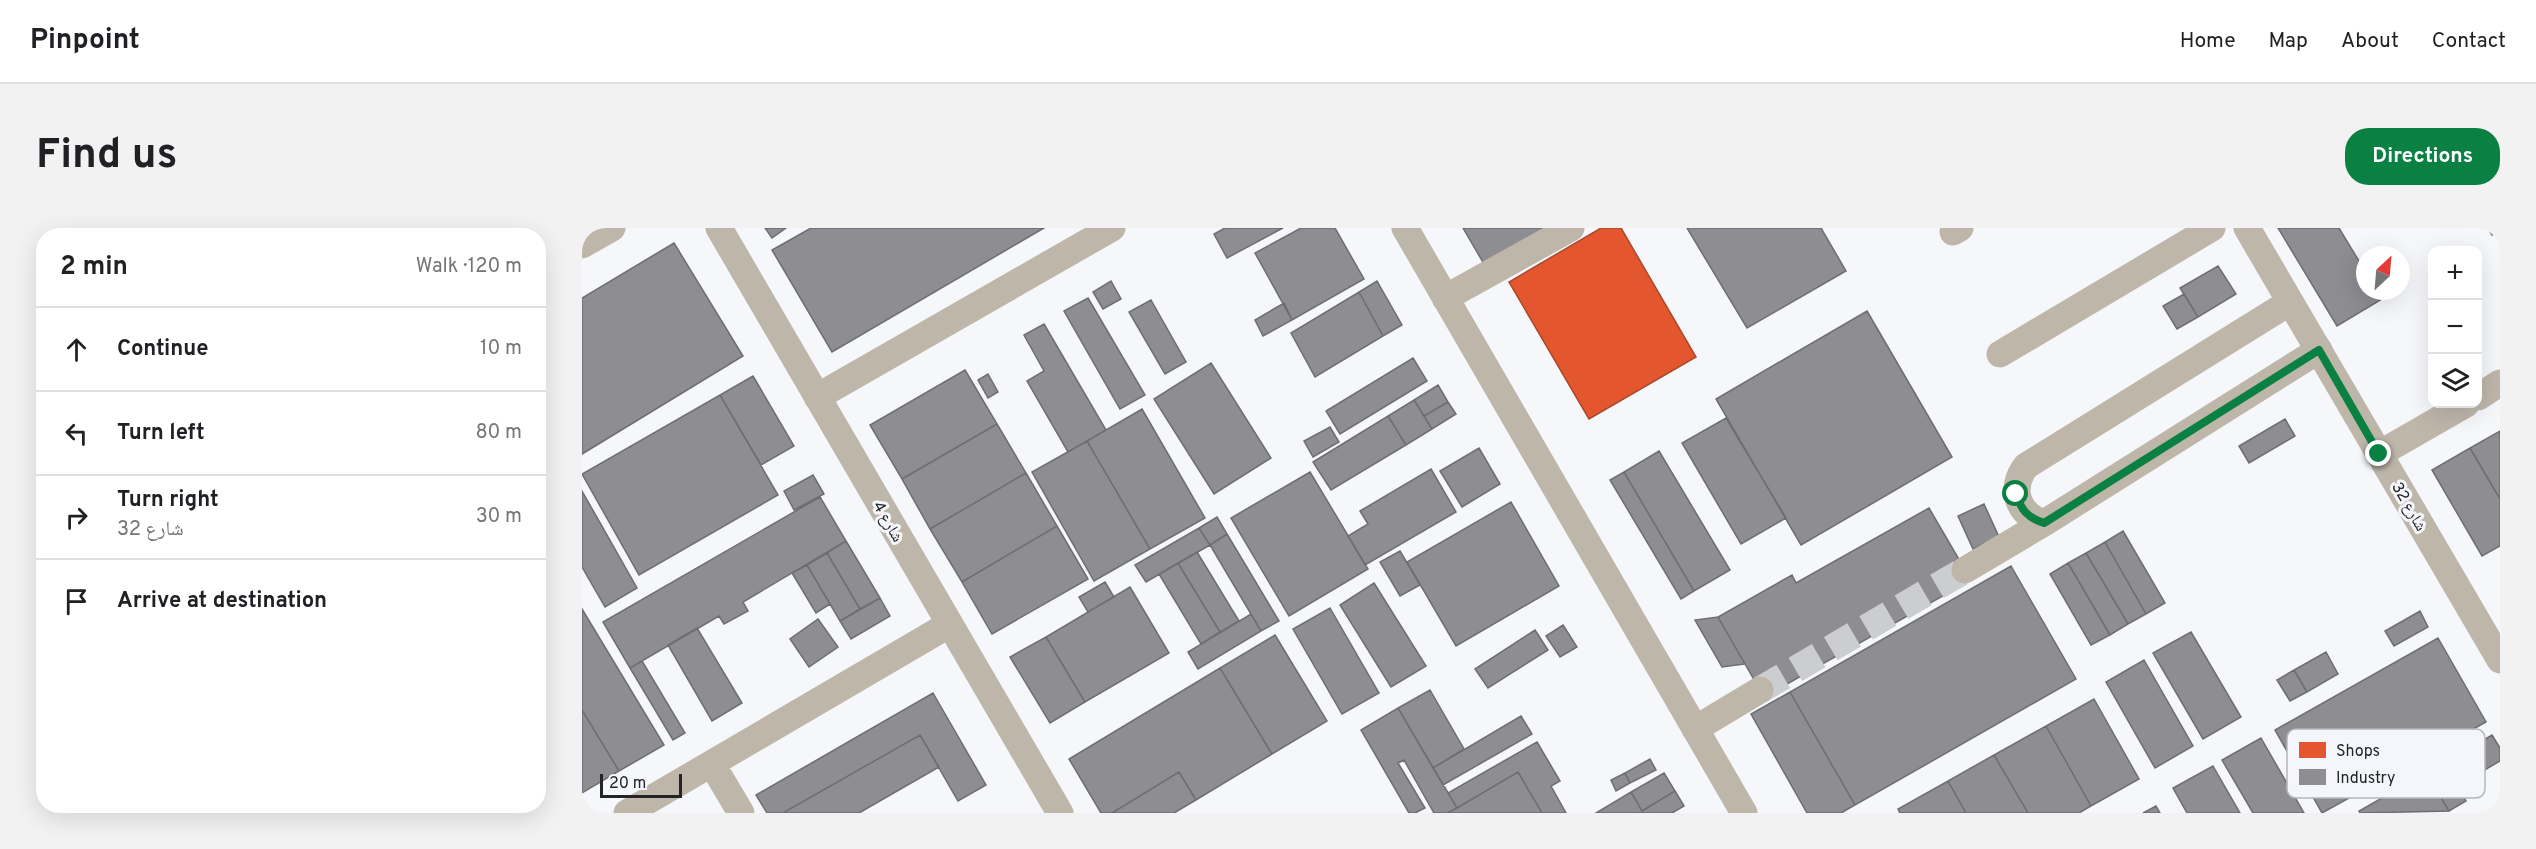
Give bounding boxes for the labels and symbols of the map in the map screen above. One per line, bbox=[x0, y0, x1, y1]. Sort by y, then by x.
north arrow bbox=[2356, 246, 2410, 300]
route end bbox=[2365, 440, 2391, 466]
street label: شارع 32 bbox=[2386, 479, 2430, 535]
route start bbox=[2002, 480, 2028, 506]
street label: شارع 4 bbox=[868, 498, 907, 546]
legend bbox=[2287, 729, 2485, 798]
text: Shops bbox=[2336, 742, 2380, 762]
text: Industry bbox=[2336, 769, 2395, 789]
scale bar bbox=[600, 771, 682, 798]

